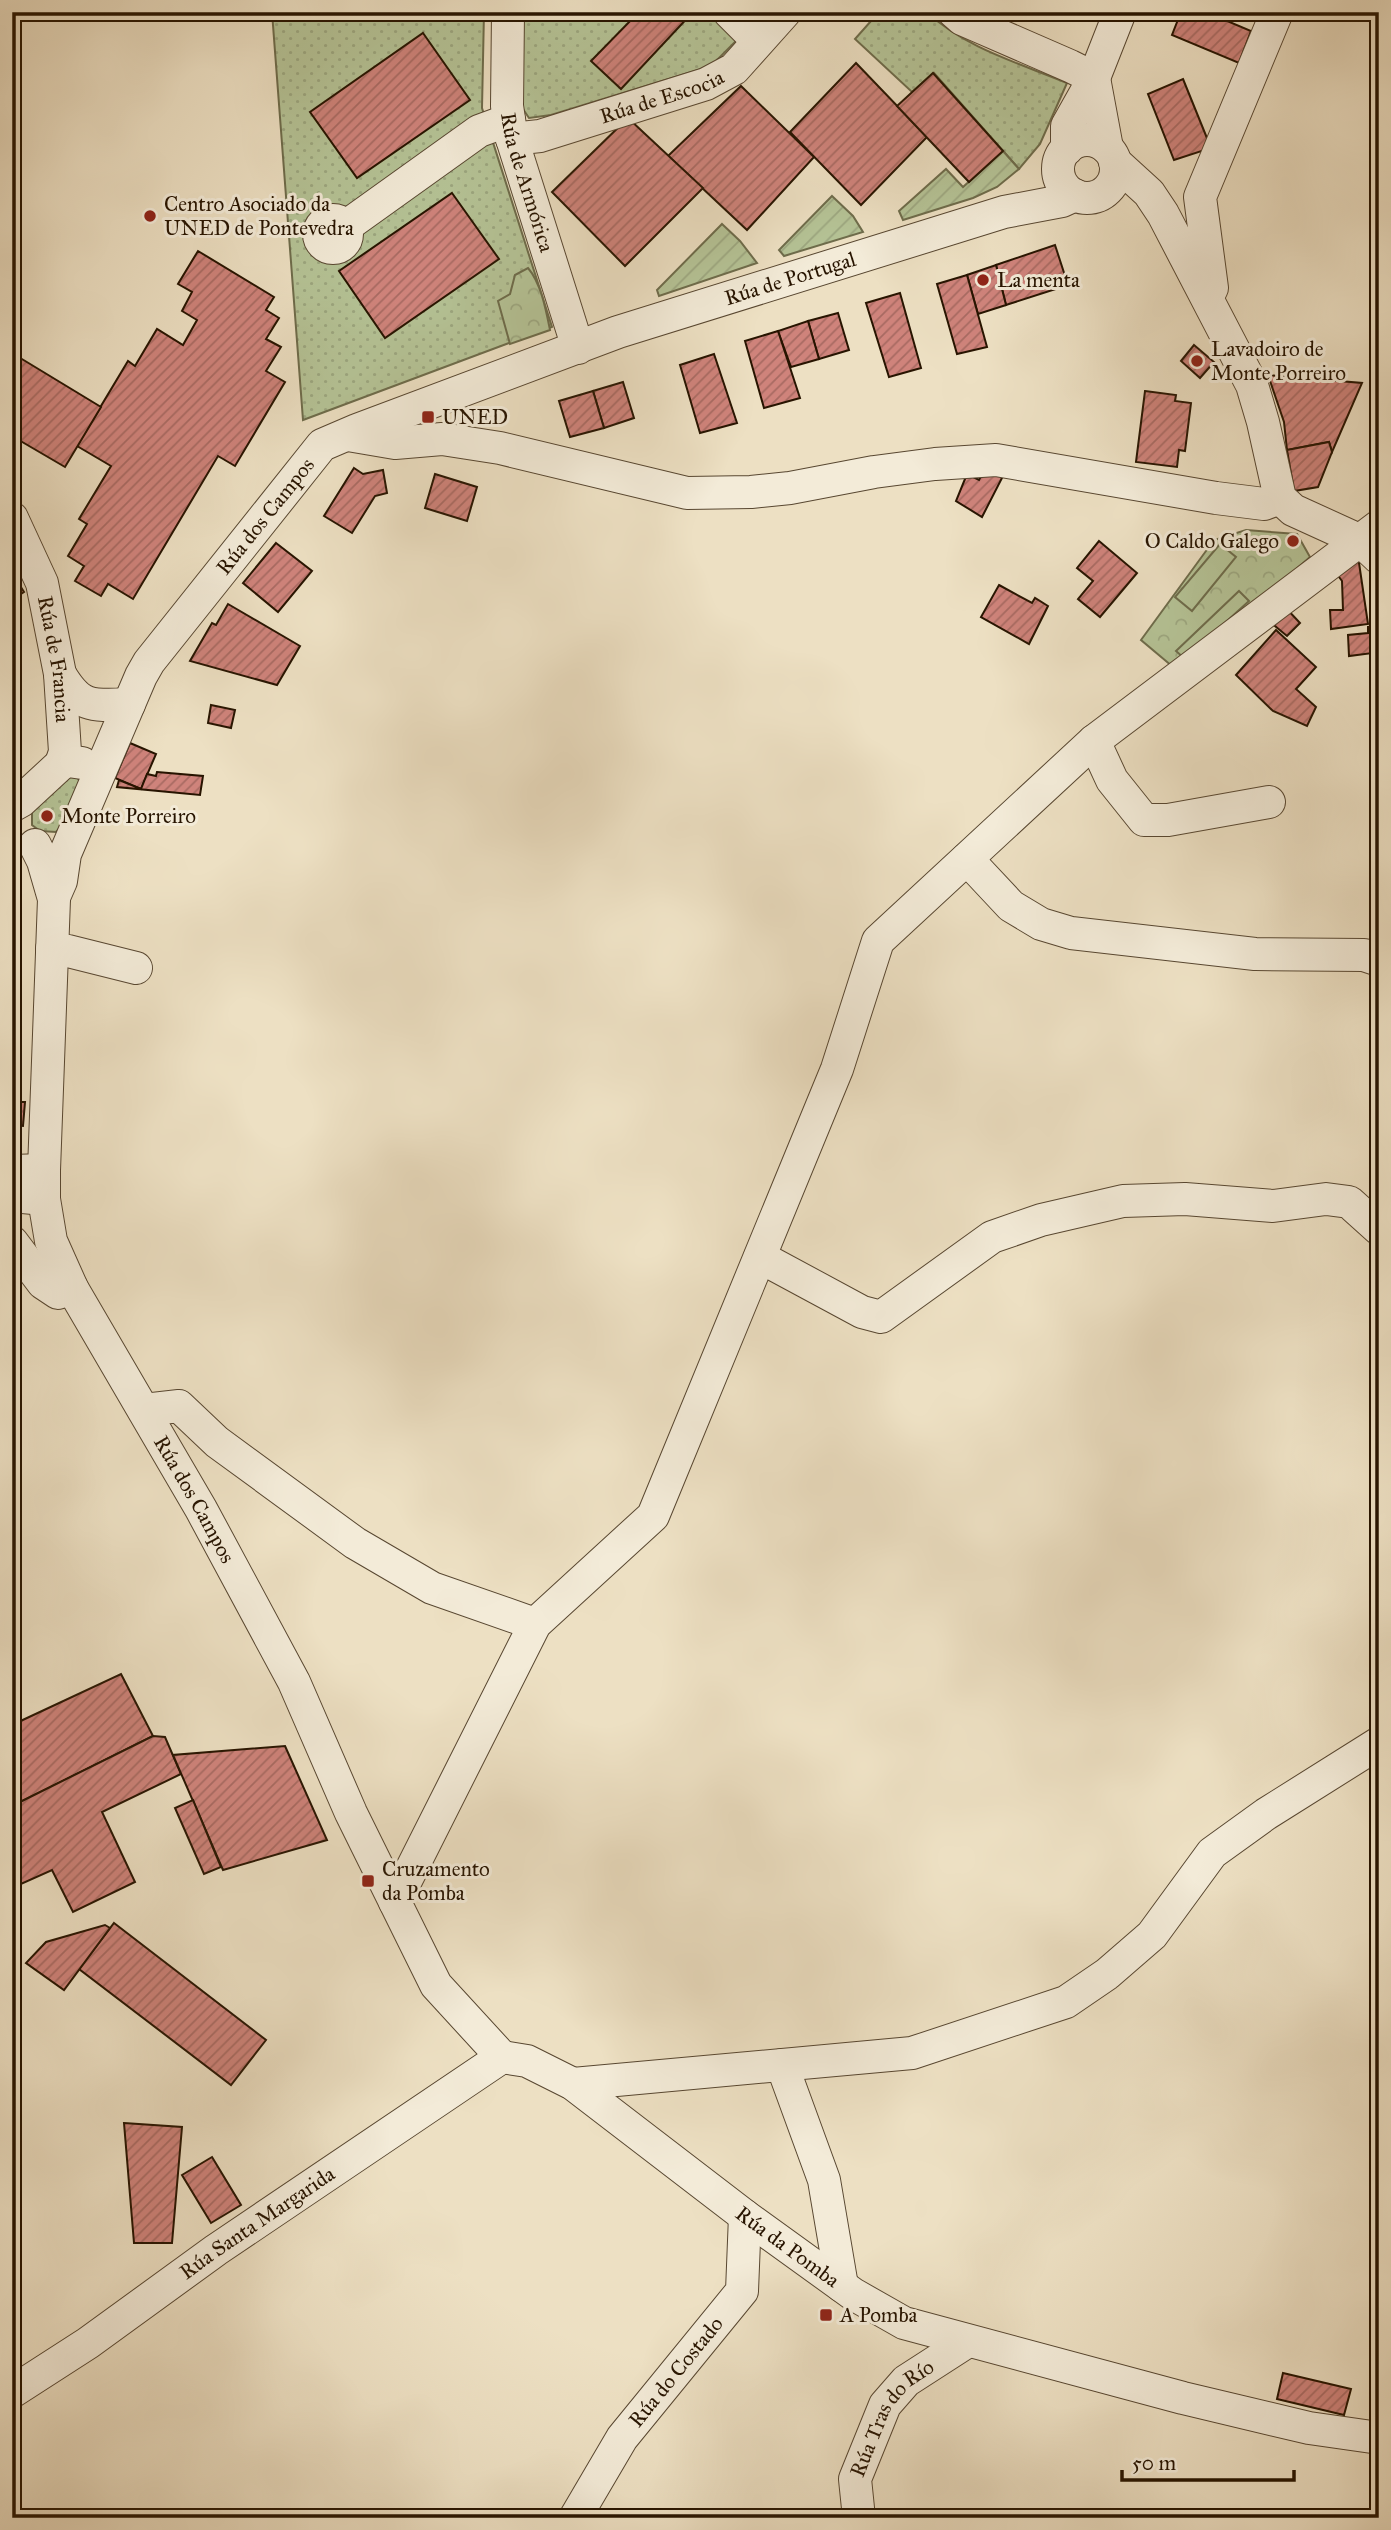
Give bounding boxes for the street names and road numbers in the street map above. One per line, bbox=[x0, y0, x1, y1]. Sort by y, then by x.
street label: Rúa de Escocia bbox=[597, 64, 728, 129]
street label: Rúa de Armórica bbox=[495, 111, 560, 255]
street label: Rúa de Portugal bbox=[721, 246, 859, 311]
street label: Rúa dos Campos bbox=[211, 452, 320, 580]
street label: Rúa de Francia bbox=[32, 594, 76, 723]
street label: Rúa dos Campos bbox=[148, 1431, 241, 1568]
street label: Rúa Santa Margarida bbox=[175, 2161, 340, 2285]
street label: Rúa da Pomba bbox=[730, 2200, 845, 2293]
street label: Rúa do Costado bbox=[623, 2311, 729, 2433]
street label: Rúa Tras do Río bbox=[844, 2353, 939, 2481]

